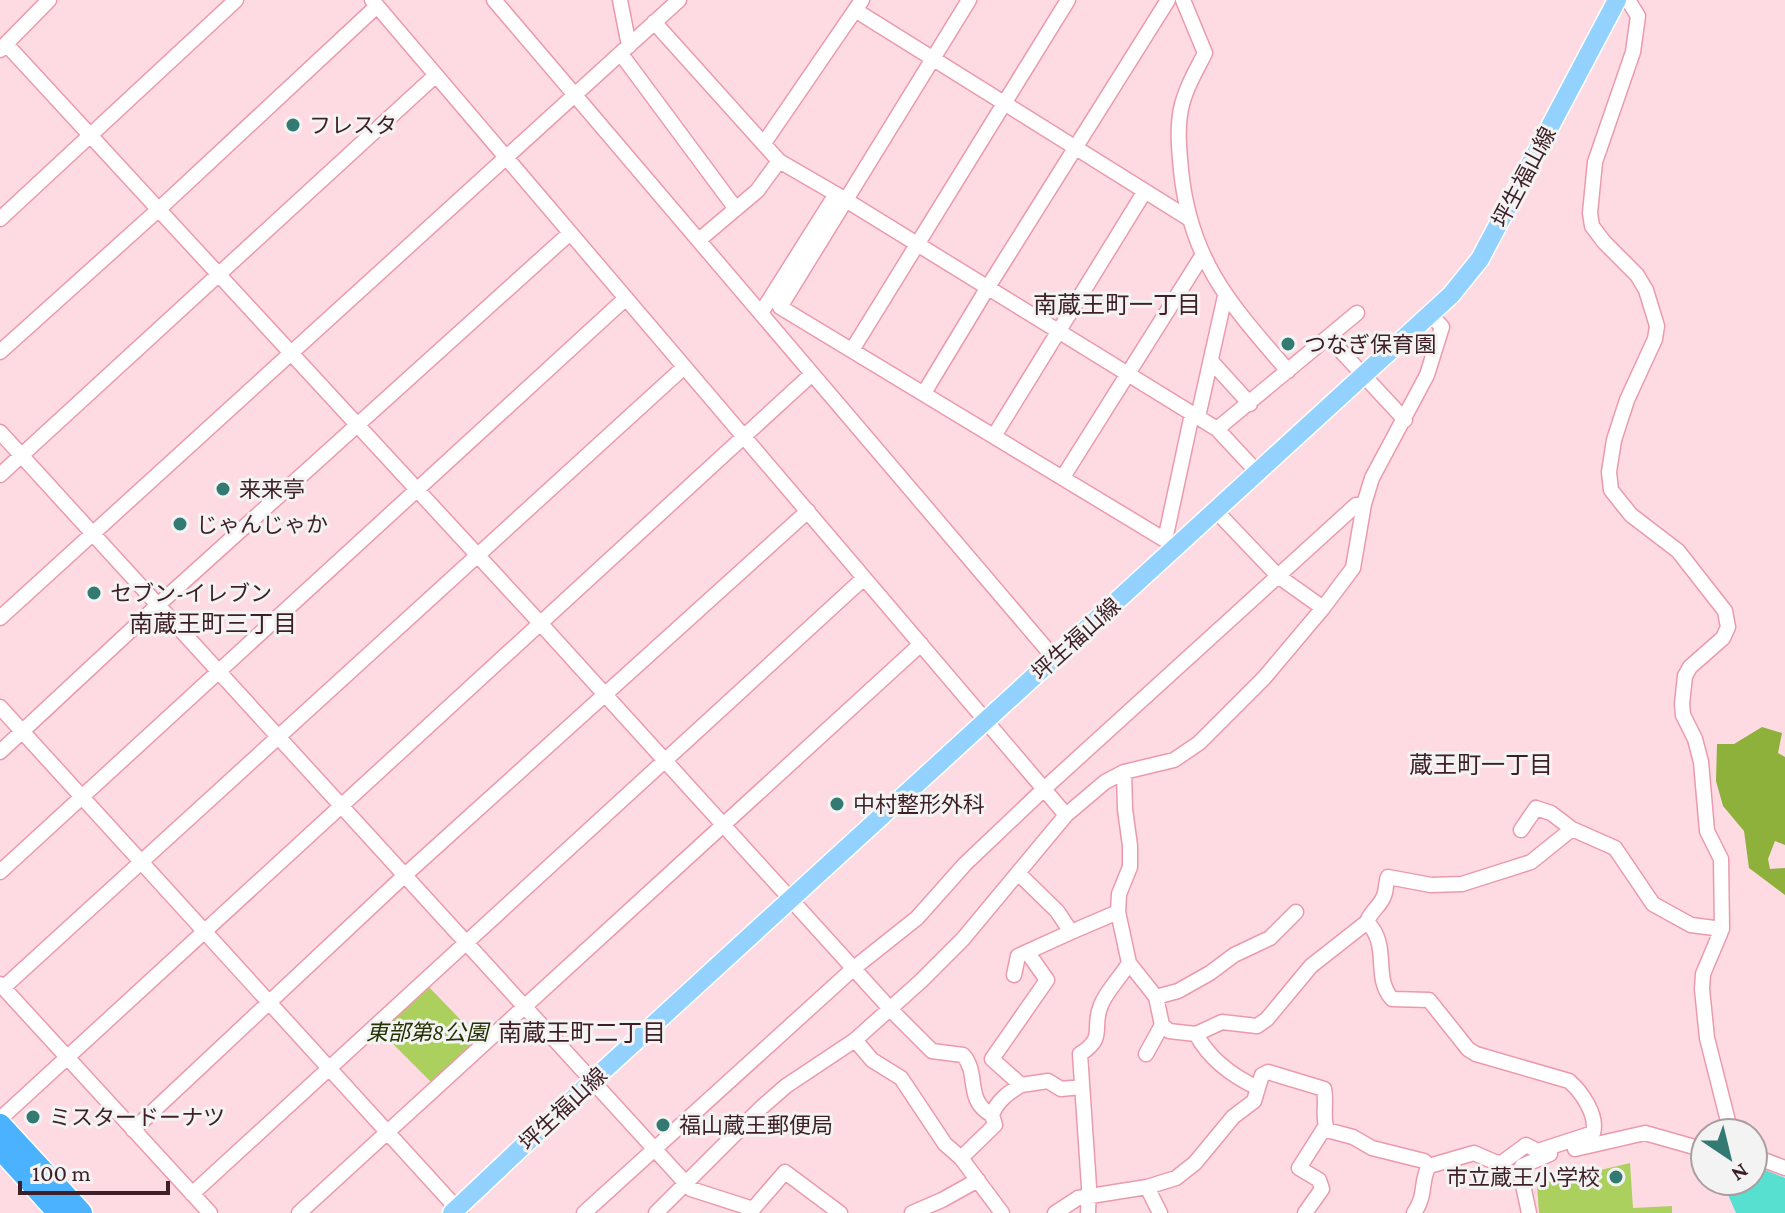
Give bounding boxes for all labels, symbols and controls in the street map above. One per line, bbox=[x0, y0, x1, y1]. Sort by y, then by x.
place label: フレスタ bbox=[309, 113, 397, 138]
marker: フレスタ bbox=[284, 116, 302, 134]
street label: 坪生福山線 bbox=[1487, 123, 1561, 231]
district label: 南蔵王町一丁目 bbox=[1033, 291, 1201, 318]
place label: つなぎ保育園 bbox=[1304, 332, 1436, 357]
marker: つなぎ保育園 bbox=[1279, 335, 1297, 353]
place label: 来来亭 bbox=[239, 477, 305, 502]
marker: 来来亭 bbox=[214, 480, 232, 498]
place label: じゃんじゃか bbox=[196, 512, 328, 537]
marker: じゃんじゃか bbox=[171, 515, 189, 533]
place label: セブン-イレブン bbox=[110, 581, 272, 606]
marker: セブン-イレブン bbox=[85, 584, 103, 602]
street label: 坪生福山線 bbox=[1027, 593, 1125, 685]
district label: 南蔵王町三丁目 bbox=[129, 610, 297, 637]
district label: 蔵王町一丁目 bbox=[1409, 751, 1553, 778]
place label: 中村整形外科 bbox=[853, 792, 985, 817]
marker: 中村整形外科 bbox=[828, 795, 846, 813]
district label: 南蔵王町二丁目 bbox=[498, 1019, 666, 1046]
park label: 東部第8公園 bbox=[366, 1020, 491, 1045]
street label: 坪生福山線 bbox=[514, 1062, 612, 1156]
place label: ミスタードーナツ bbox=[49, 1105, 225, 1130]
marker: ミスタードーナツ bbox=[24, 1108, 42, 1126]
place label: 福山蔵王郵便局 bbox=[679, 1113, 833, 1138]
marker: 福山蔵王郵便局 bbox=[654, 1116, 672, 1134]
north arrow bbox=[1689, 1117, 1769, 1197]
scale bar bbox=[20, 1145, 168, 1195]
text: N bbox=[1727, 1158, 1753, 1188]
text: 100 m bbox=[32, 1159, 91, 1186]
place label: 市立蔵王小学校 bbox=[1446, 1165, 1600, 1190]
marker: 市立蔵王小学校 bbox=[1607, 1168, 1625, 1186]

